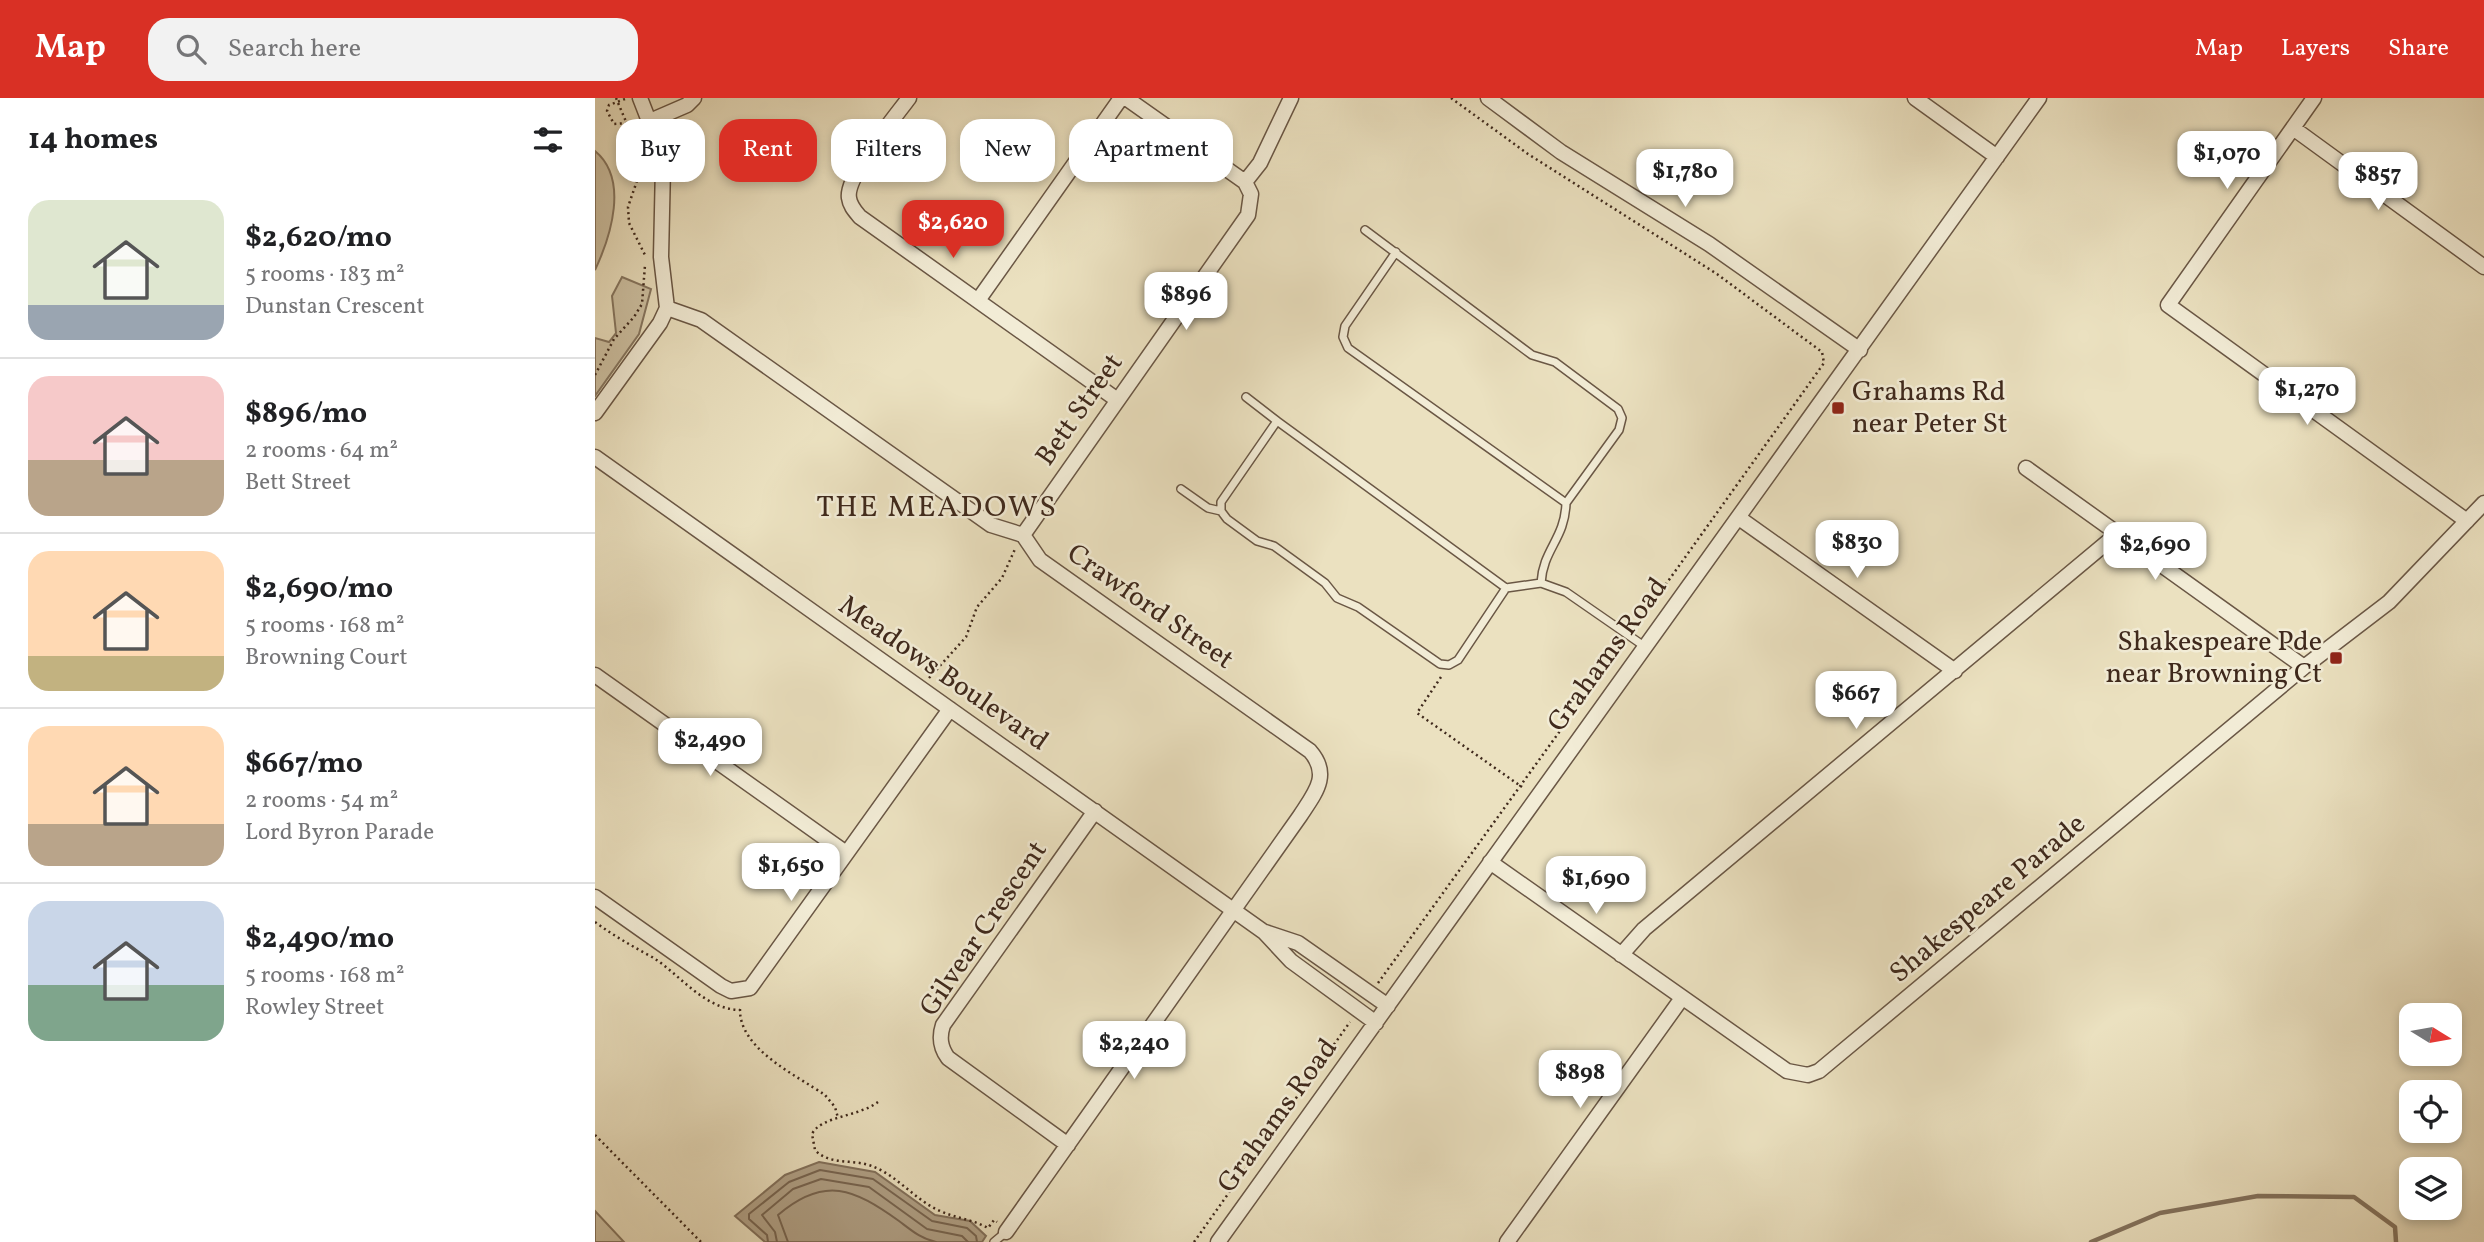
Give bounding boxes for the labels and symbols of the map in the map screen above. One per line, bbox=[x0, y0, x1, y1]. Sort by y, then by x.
pin: $1,070 bbox=[2170, 132, 2284, 191]
pin: $1,780 bbox=[1628, 150, 1742, 209]
pin: $857 bbox=[2337, 152, 2419, 212]
pin: $2,620 bbox=[896, 200, 1010, 260]
pin: $896 bbox=[1145, 272, 1227, 332]
street label: Bett Street bbox=[1027, 346, 1133, 474]
pin: $1,270 bbox=[2250, 368, 2364, 427]
place label: Grahams Rd near Peter St bbox=[1852, 373, 2008, 444]
marker: Grahams Rd near Peter St bbox=[1830, 400, 1846, 416]
district label: THE MEADOWS bbox=[816, 487, 1058, 529]
pin: $830 bbox=[1816, 520, 1898, 580]
pin: $2,690 bbox=[2098, 522, 2212, 582]
street label: Crawford Street bbox=[1059, 535, 1241, 679]
street label: Grahams Road bbox=[1539, 570, 1677, 740]
street label: Meadows Boulevard bbox=[830, 587, 1056, 761]
place label: Shakespeare Pde near Browning Ct bbox=[2105, 623, 2322, 694]
marker: Shakespeare Pde near Browning Ct bbox=[2328, 650, 2344, 666]
pin: $667 bbox=[1815, 672, 1897, 731]
pin: $2,490 bbox=[653, 718, 767, 778]
street label: Shakespeare Parade bbox=[1882, 805, 2094, 993]
street label: Gilvear Crescent bbox=[911, 834, 1057, 1024]
pin: $1,650 bbox=[734, 844, 848, 903]
pin: $1,690 bbox=[1539, 856, 1653, 916]
north arrow bbox=[2399, 1003, 2462, 1066]
pin: $2,240 bbox=[1077, 1021, 1191, 1081]
street label: Grahams Road bbox=[1209, 1031, 1347, 1201]
pin: $898 bbox=[1539, 1051, 1621, 1110]

